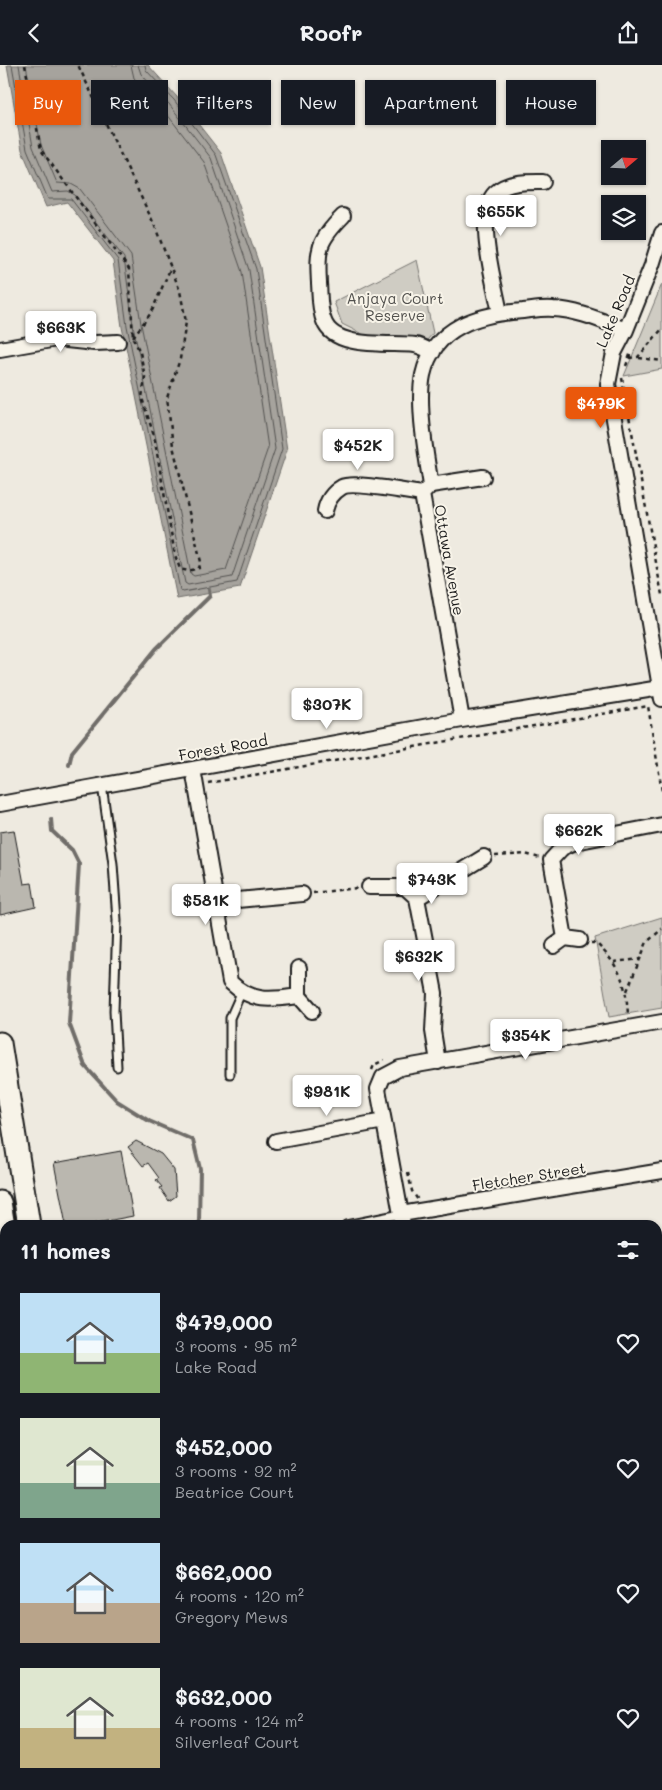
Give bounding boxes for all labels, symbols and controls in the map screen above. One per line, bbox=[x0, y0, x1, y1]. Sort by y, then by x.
text: Roofr bbox=[300, 18, 362, 47]
icon: back bbox=[20, 19, 48, 47]
icon: share bbox=[614, 19, 642, 47]
chip: Buy bbox=[15, 80, 81, 125]
chip: Rent bbox=[91, 80, 168, 125]
chip: Filters bbox=[178, 80, 271, 125]
chip: New bbox=[281, 80, 355, 125]
chip: Apartment bbox=[365, 80, 496, 125]
chip: House bbox=[506, 80, 596, 125]
north arrow bbox=[601, 140, 646, 185]
map controls bbox=[601, 140, 646, 240]
pin: $655K bbox=[466, 195, 536, 237]
button: layers bbox=[601, 195, 646, 240]
text: $655K bbox=[477, 200, 525, 221]
street label: Lake Road bbox=[591, 272, 639, 350]
park label: Anjaya Court Reserve bbox=[347, 288, 444, 325]
pin: $663K bbox=[26, 311, 96, 353]
text: $663K bbox=[36, 316, 86, 337]
pin: $479K bbox=[566, 387, 636, 429]
text: $479K bbox=[576, 392, 626, 413]
pin: $452K bbox=[323, 429, 393, 471]
text: $452K bbox=[334, 434, 382, 455]
street label: Ottawa Avenue bbox=[430, 503, 470, 617]
pin: $307K bbox=[292, 687, 362, 730]
text: $307K bbox=[302, 693, 352, 714]
street label: Forest Road bbox=[177, 729, 269, 765]
pin: $662K bbox=[544, 813, 614, 856]
text: $662K bbox=[555, 819, 603, 840]
pin: $743K bbox=[397, 863, 467, 905]
text: $743K bbox=[407, 868, 457, 889]
pin: $581K bbox=[171, 883, 241, 926]
text: $581K bbox=[183, 889, 229, 910]
pin: $632K bbox=[384, 939, 454, 982]
text: $632K bbox=[395, 945, 443, 966]
pin: $354K bbox=[491, 1019, 561, 1061]
text: $354K bbox=[501, 1024, 551, 1045]
pin: $981K bbox=[292, 1075, 362, 1117]
text: $981K bbox=[303, 1080, 351, 1101]
street label: Fletcher Street bbox=[471, 1157, 587, 1195]
icon: filters bbox=[614, 1236, 642, 1264]
text: 11 homes bbox=[20, 1237, 111, 1264]
text: $479,000 bbox=[175, 1308, 273, 1335]
icon: home bbox=[60, 1313, 120, 1373]
icon: heart bbox=[614, 1329, 642, 1357]
text: 3 rooms · 95 m² bbox=[175, 1335, 297, 1356]
text: Lake Road bbox=[175, 1356, 257, 1377]
text: $452,000 bbox=[175, 1433, 272, 1460]
icon: home bbox=[60, 1438, 120, 1498]
icon: heart bbox=[614, 1454, 642, 1482]
text: 3 rooms · 92 m² bbox=[175, 1460, 297, 1481]
text: Beatrice Court bbox=[175, 1481, 294, 1502]
text: $662,000 bbox=[175, 1558, 272, 1585]
icon: home bbox=[60, 1563, 120, 1623]
icon: heart bbox=[614, 1579, 642, 1607]
text: 4 rooms · 120 m² bbox=[175, 1585, 304, 1606]
text: Gregory Mews bbox=[175, 1606, 288, 1627]
text: $632,000 bbox=[175, 1683, 272, 1710]
icon: home bbox=[60, 1688, 120, 1748]
icon: heart bbox=[614, 1704, 642, 1732]
text: 4 rooms · 124 m² bbox=[175, 1710, 304, 1731]
text: Silverleaf Court bbox=[175, 1731, 299, 1752]

